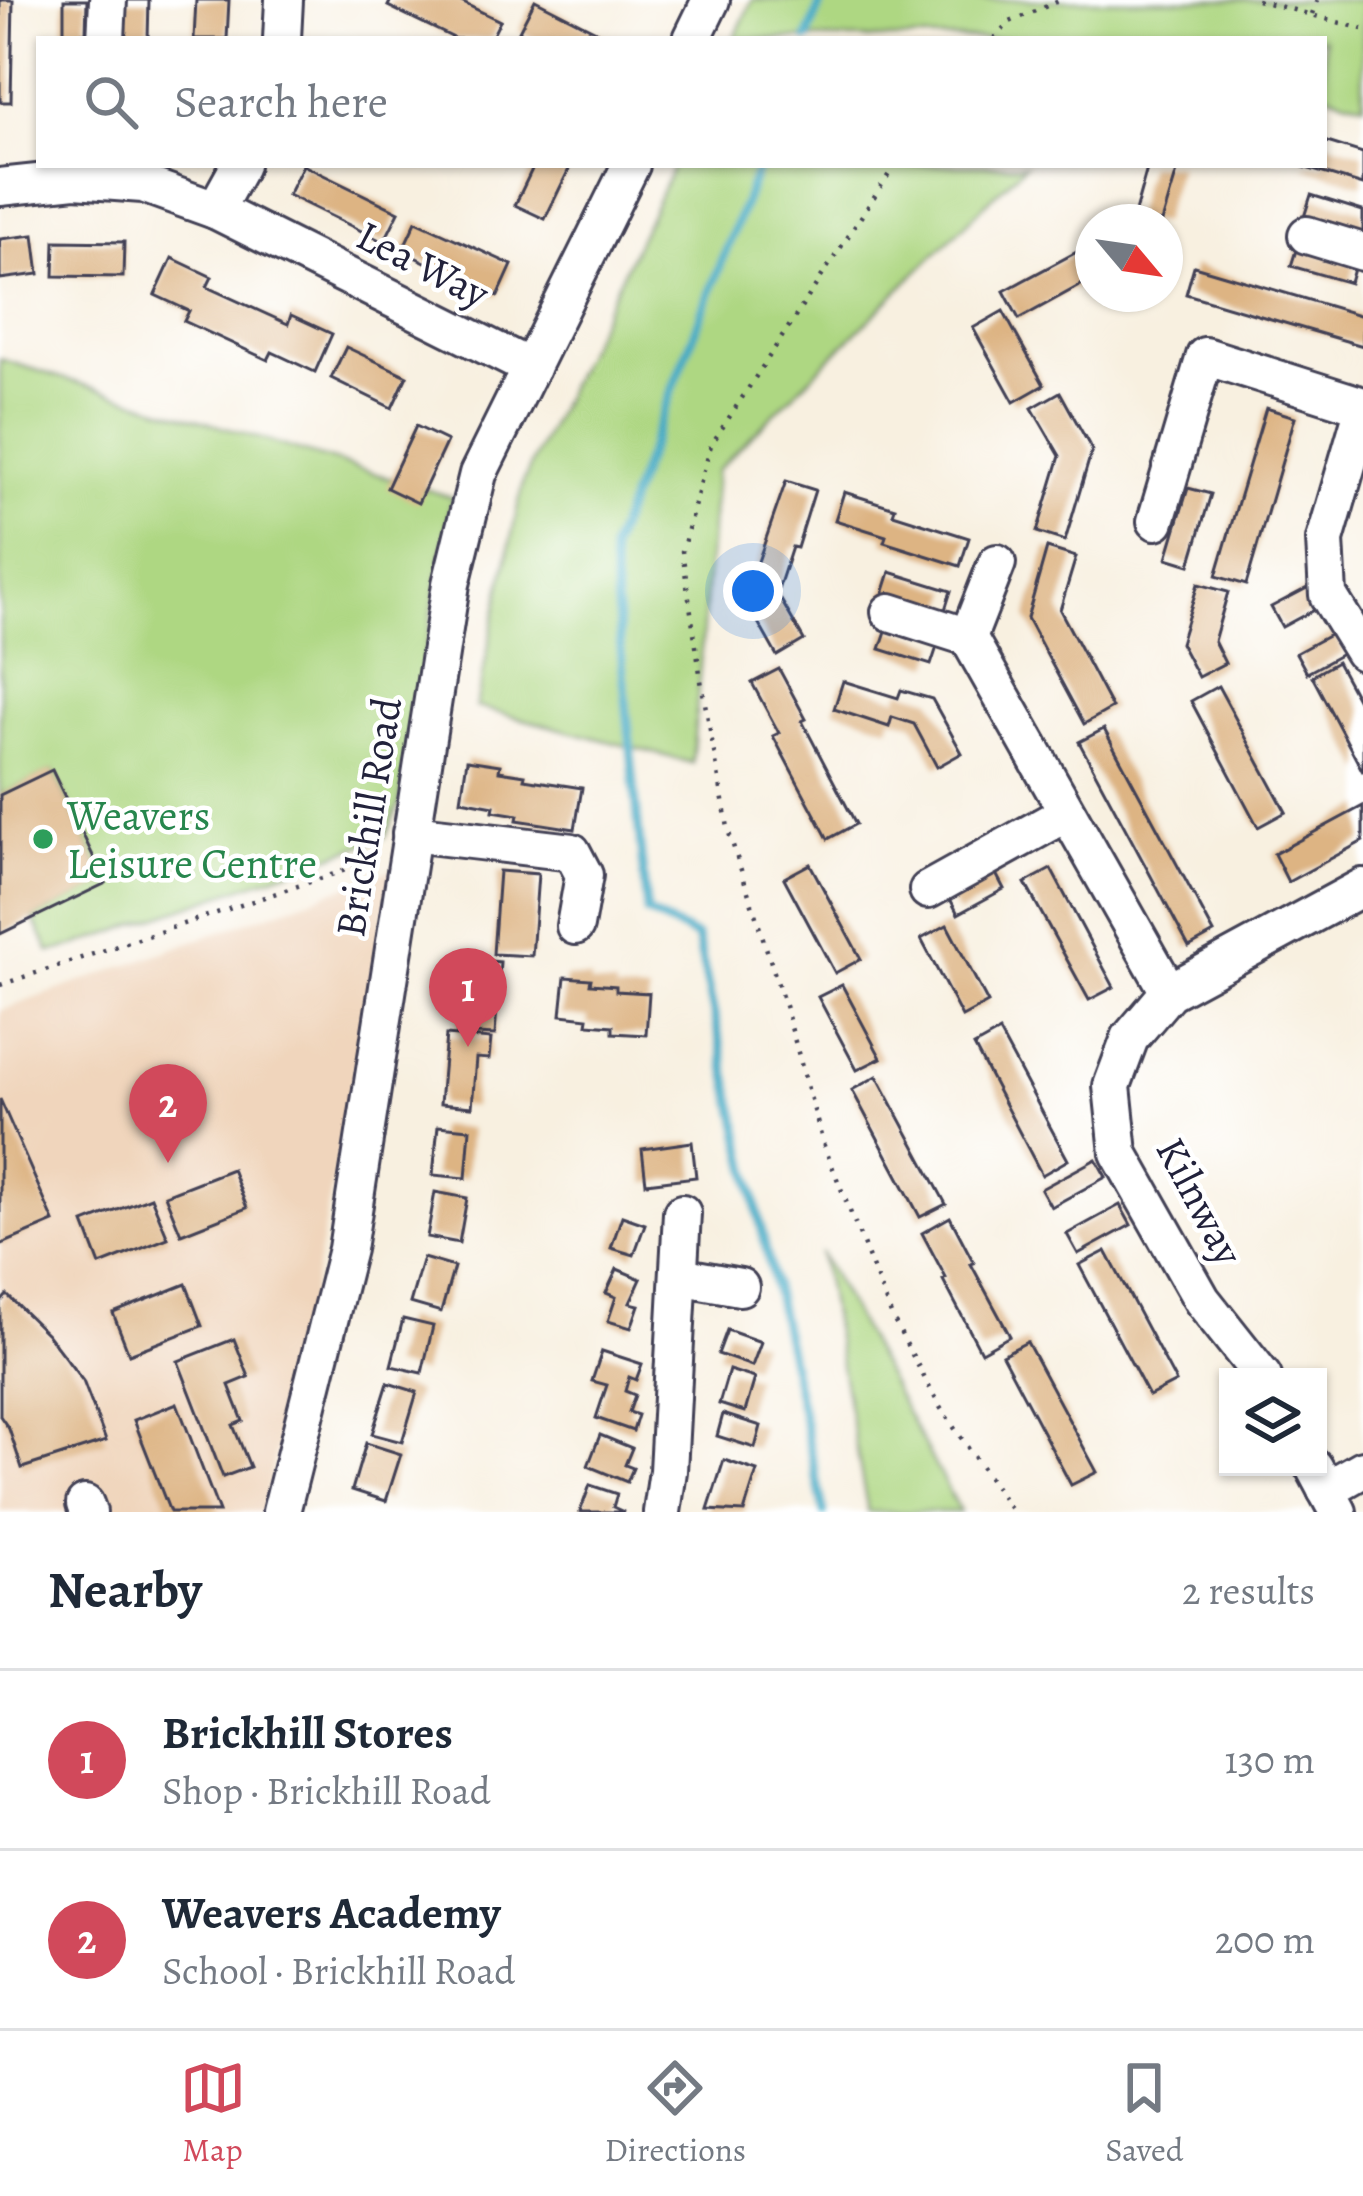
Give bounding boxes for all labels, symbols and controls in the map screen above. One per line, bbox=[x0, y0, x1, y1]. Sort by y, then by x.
search box bbox=[36, 36, 1327, 168]
icon: search bbox=[78, 69, 144, 135]
text: Search here bbox=[174, 71, 388, 133]
north arrow bbox=[1075, 204, 1183, 312]
street label: Lea Way bbox=[347, 207, 500, 322]
your location bbox=[723, 561, 783, 621]
street label: Brickhill Road bbox=[321, 693, 415, 941]
place label: Weavers Leisure Centre bbox=[66, 787, 317, 892]
marker: Weavers Leisure Centre bbox=[30, 826, 56, 852]
pin: 1 bbox=[429, 948, 507, 1047]
pin: 2 bbox=[129, 1064, 207, 1163]
street label: Kilnway bbox=[1143, 1127, 1258, 1276]
map controls bbox=[1219, 1368, 1327, 1476]
button: layers bbox=[1219, 1368, 1327, 1476]
text: Nearby bbox=[48, 1555, 202, 1625]
text: 2 results bbox=[1182, 1564, 1315, 1617]
text: Brickhill Stores bbox=[162, 1702, 453, 1764]
text: 1 bbox=[80, 1733, 94, 1786]
text: 130 m bbox=[1224, 1733, 1315, 1786]
text: Shop · Brickhill Road bbox=[162, 1764, 491, 1817]
text: Weavers Academy bbox=[162, 1882, 501, 1944]
text: 2 bbox=[78, 1913, 96, 1966]
text: 200 m bbox=[1215, 1913, 1315, 1966]
text: School · Brickhill Road bbox=[162, 1944, 515, 1997]
tab: Map bbox=[180, 2055, 246, 2172]
tab: Directions bbox=[605, 2055, 746, 2172]
tab: Saved bbox=[1105, 2055, 1183, 2172]

